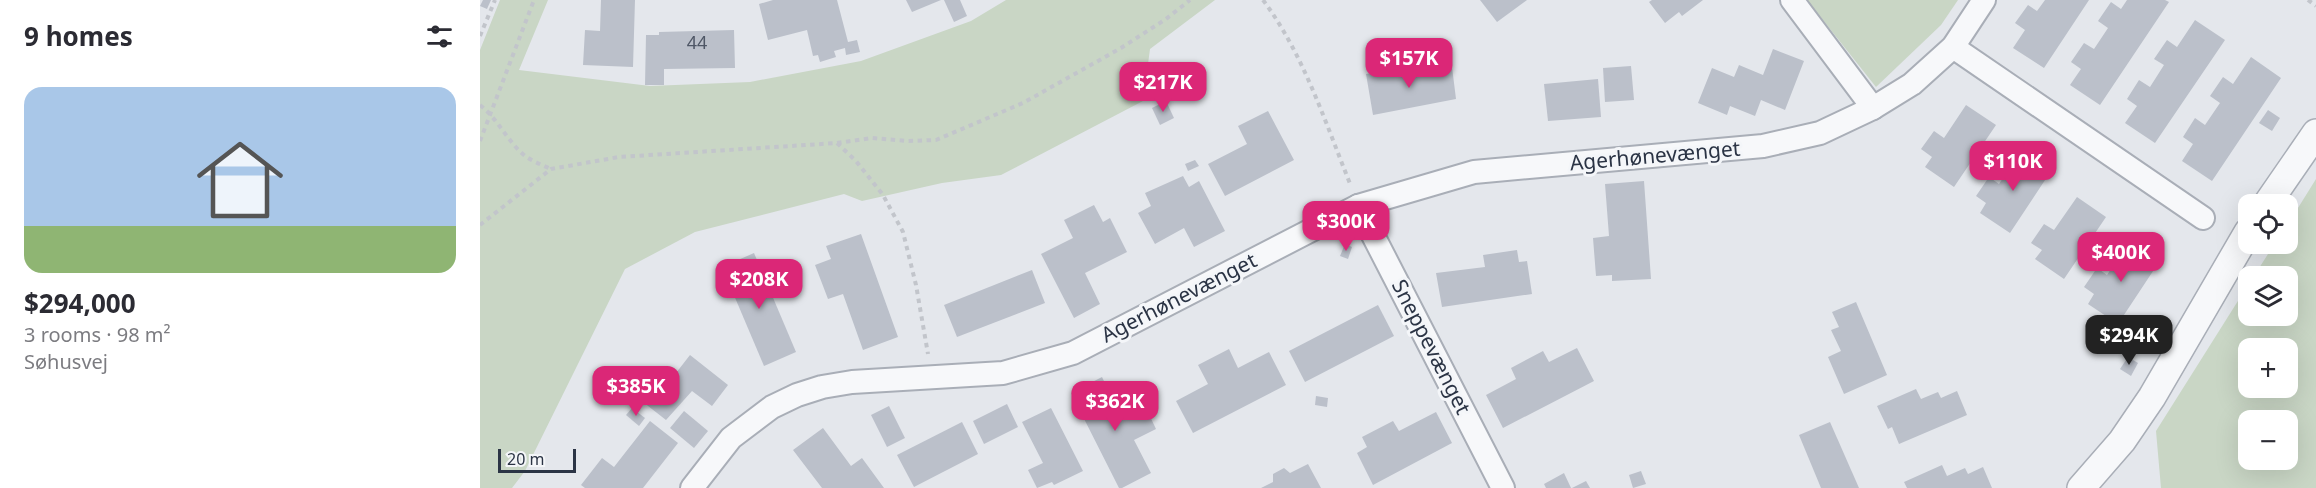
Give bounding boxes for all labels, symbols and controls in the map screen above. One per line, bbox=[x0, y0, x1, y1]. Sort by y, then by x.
text: 9 homes bbox=[24, 18, 133, 54]
icon: filters bbox=[423, 20, 456, 53]
house number: 44 bbox=[687, 30, 707, 54]
pin: $157K bbox=[1367, 38, 1451, 89]
text: $157K bbox=[1379, 44, 1439, 71]
pin: $217K bbox=[1121, 62, 1205, 113]
text: $217K bbox=[1133, 68, 1193, 95]
icon: home bbox=[186, 126, 294, 234]
street label: Agerhønevænget bbox=[1568, 134, 1742, 176]
pin: $110K bbox=[1971, 141, 2055, 192]
text: $110K bbox=[1983, 147, 2043, 174]
map controls bbox=[2238, 194, 2298, 470]
button: locate bbox=[2238, 194, 2298, 254]
pin: $300K bbox=[1304, 201, 1388, 252]
text: $300K bbox=[1316, 207, 1376, 234]
pin: $400K bbox=[2079, 232, 2163, 283]
text: $400K bbox=[2091, 238, 2151, 265]
street label: Agerhønevænget bbox=[1096, 246, 1261, 348]
pin: $208K bbox=[717, 259, 801, 310]
text: $208K bbox=[729, 265, 789, 292]
button: layers bbox=[2238, 266, 2298, 326]
street label: Sneppevænget bbox=[1386, 274, 1478, 419]
text: $294,000 bbox=[24, 285, 136, 321]
pin: $294K bbox=[2087, 315, 2171, 366]
text: 3 rooms · 98 m² bbox=[24, 321, 171, 348]
text: $294K bbox=[2099, 321, 2159, 348]
button: + bbox=[2238, 338, 2298, 398]
text: Søhusvej bbox=[24, 348, 108, 375]
pin: $385K bbox=[594, 366, 678, 417]
text: $385K bbox=[606, 372, 666, 399]
pin: $362K bbox=[1073, 381, 1157, 432]
text: $362K bbox=[1085, 387, 1145, 414]
button: − bbox=[2238, 410, 2298, 470]
scale bar bbox=[498, 446, 576, 474]
text: 20 m bbox=[507, 448, 544, 470]

